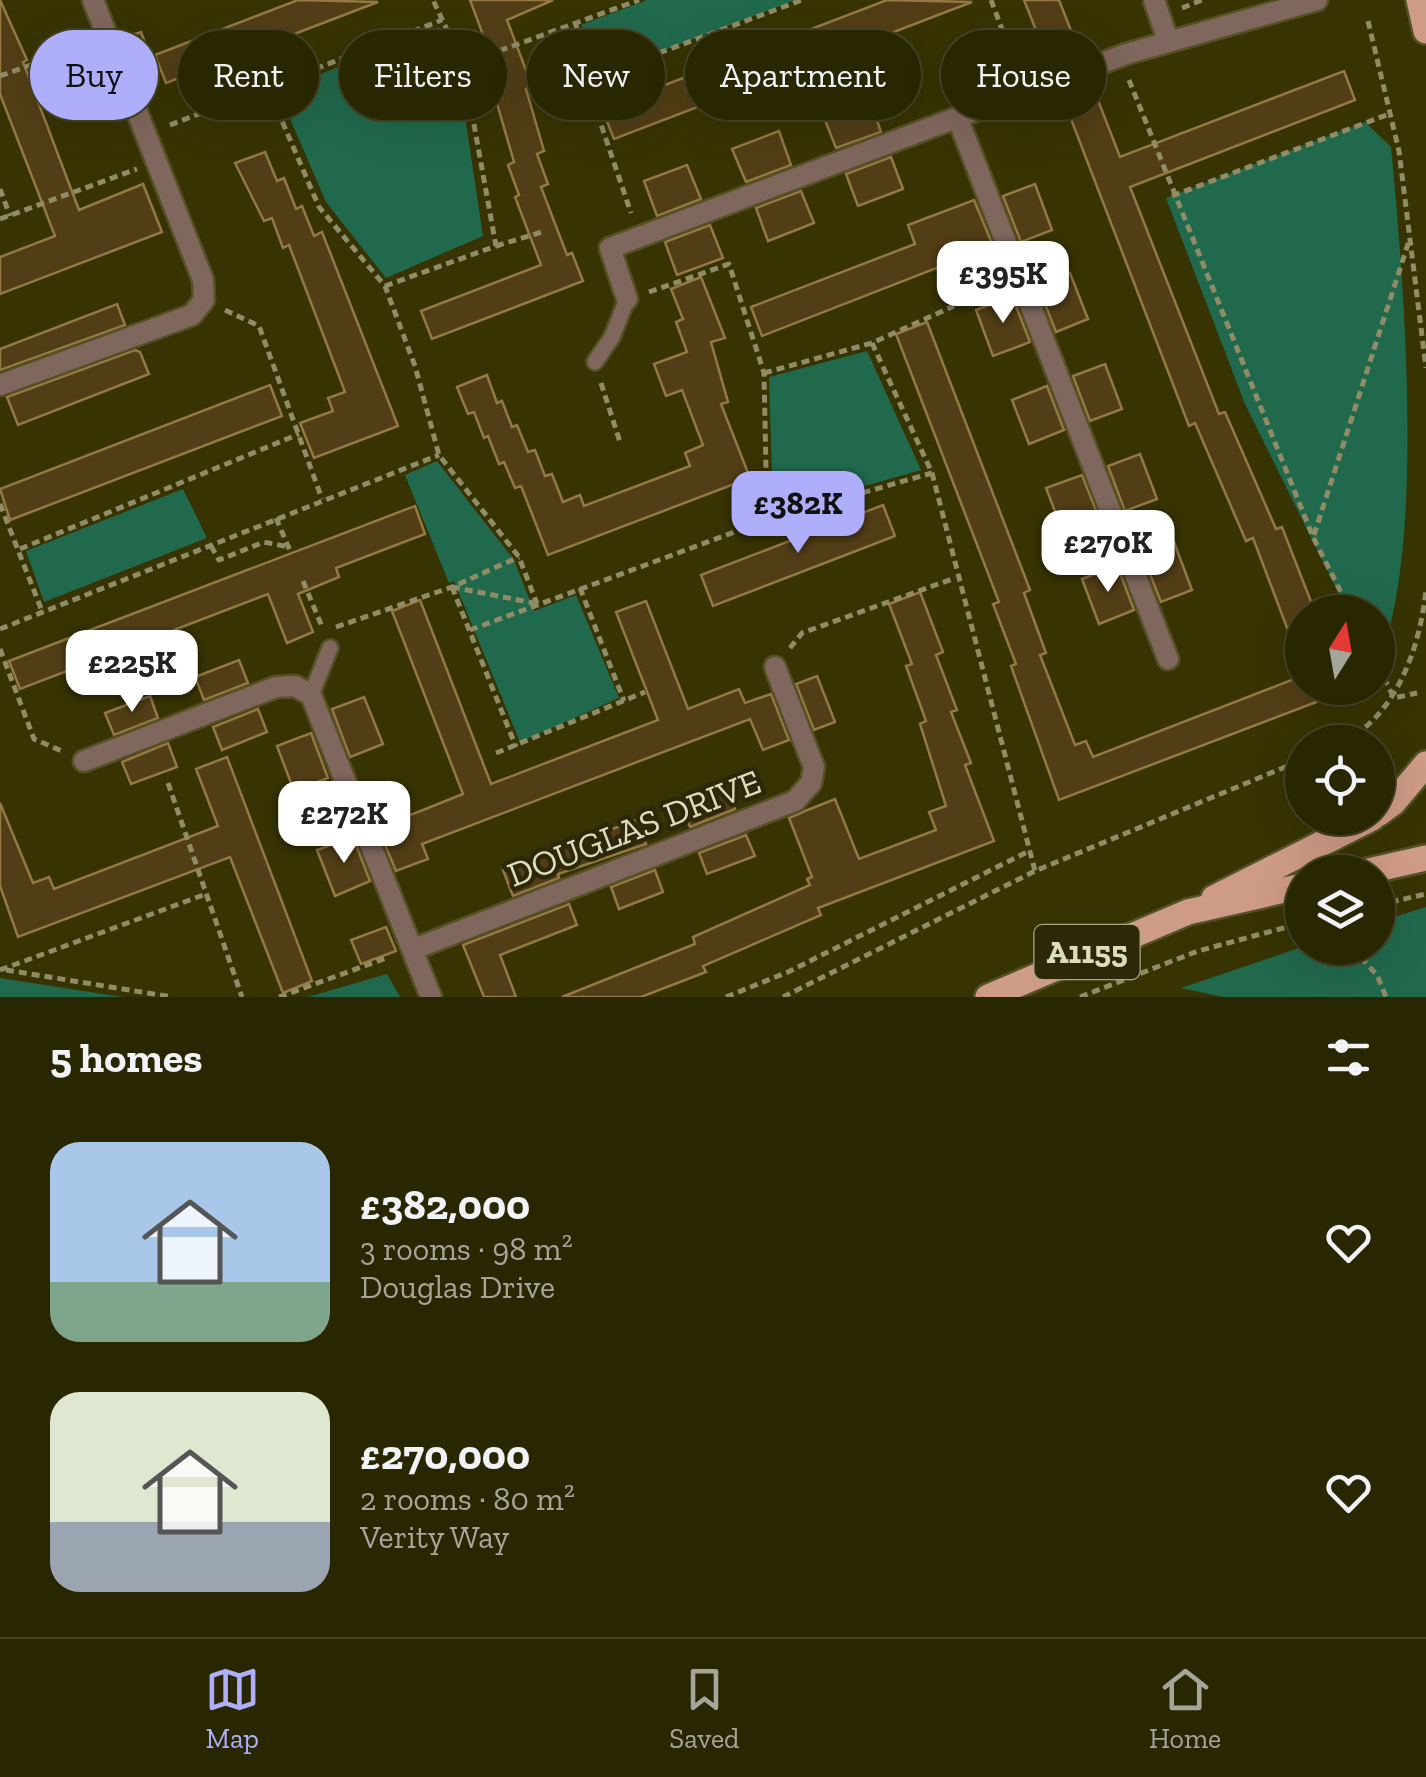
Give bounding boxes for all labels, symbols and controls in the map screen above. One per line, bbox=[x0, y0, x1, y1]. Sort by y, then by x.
chip: Buy bbox=[30, 30, 158, 120]
chip: Rent bbox=[178, 30, 319, 120]
chip: Filters bbox=[339, 30, 507, 120]
chip: New bbox=[527, 30, 665, 120]
chip: Apartment bbox=[685, 30, 921, 120]
chip: House bbox=[941, 30, 1106, 120]
pin: £395K bbox=[933, 241, 1073, 326]
text: £395K bbox=[959, 254, 1047, 292]
pin: £382K bbox=[728, 471, 868, 556]
text: £382K bbox=[754, 484, 842, 522]
pin: £270K bbox=[1038, 510, 1178, 595]
text: £270K bbox=[1064, 523, 1152, 561]
north arrow bbox=[1285, 595, 1395, 705]
map controls bbox=[1285, 595, 1395, 965]
pin: £225K bbox=[62, 630, 202, 715]
text: £225K bbox=[88, 643, 176, 681]
button: locate bbox=[1285, 725, 1395, 835]
street label: DOUGLAS DRIVE bbox=[502, 760, 766, 896]
pin: £272K bbox=[274, 781, 414, 866]
text: £272K bbox=[300, 794, 388, 832]
button: layers bbox=[1285, 855, 1395, 965]
road number: A1155 bbox=[1034, 925, 1140, 979]
icon: filters bbox=[1321, 1030, 1376, 1085]
text: 5 homes bbox=[50, 1032, 203, 1083]
text: £382,000 bbox=[360, 1179, 530, 1230]
icon: home bbox=[130, 1182, 250, 1302]
icon: heart bbox=[1321, 1215, 1376, 1270]
text: 3 rooms · 98 m² bbox=[360, 1230, 573, 1268]
text: Douglas Drive bbox=[360, 1268, 555, 1306]
text: £270,000 bbox=[360, 1429, 530, 1480]
icon: home bbox=[130, 1432, 250, 1552]
icon: heart bbox=[1321, 1465, 1376, 1520]
text: 2 rooms · 80 m² bbox=[360, 1480, 575, 1518]
text: Verity Way bbox=[360, 1518, 509, 1556]
tab: Map bbox=[205, 1662, 260, 1755]
tab: Saved bbox=[669, 1662, 739, 1755]
tab: Home bbox=[1149, 1662, 1221, 1755]

